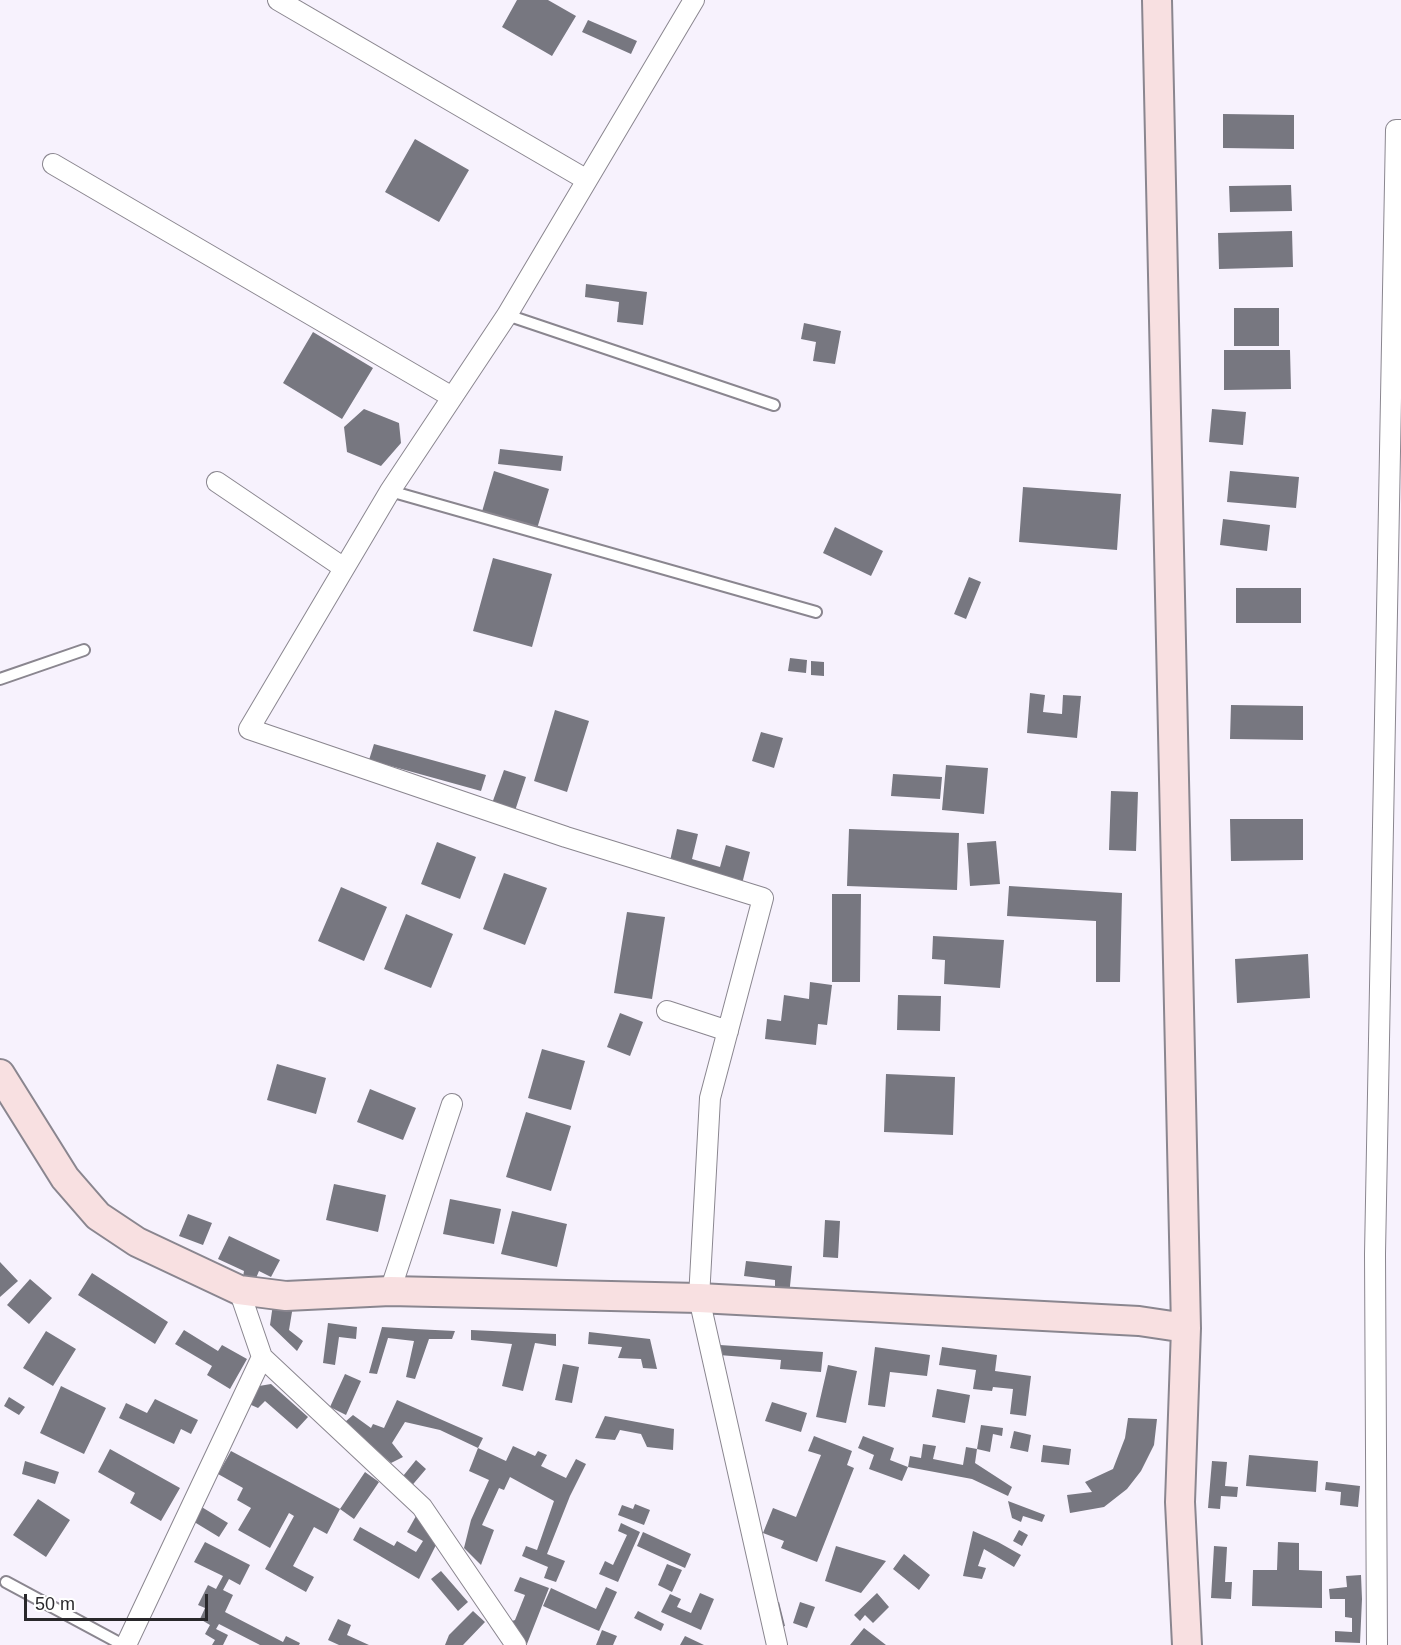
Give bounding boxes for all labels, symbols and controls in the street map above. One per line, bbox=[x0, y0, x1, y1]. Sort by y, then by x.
scale bar bbox=[27, 1582, 212, 1620]
text: 50 m bbox=[35, 1594, 75, 1614]

